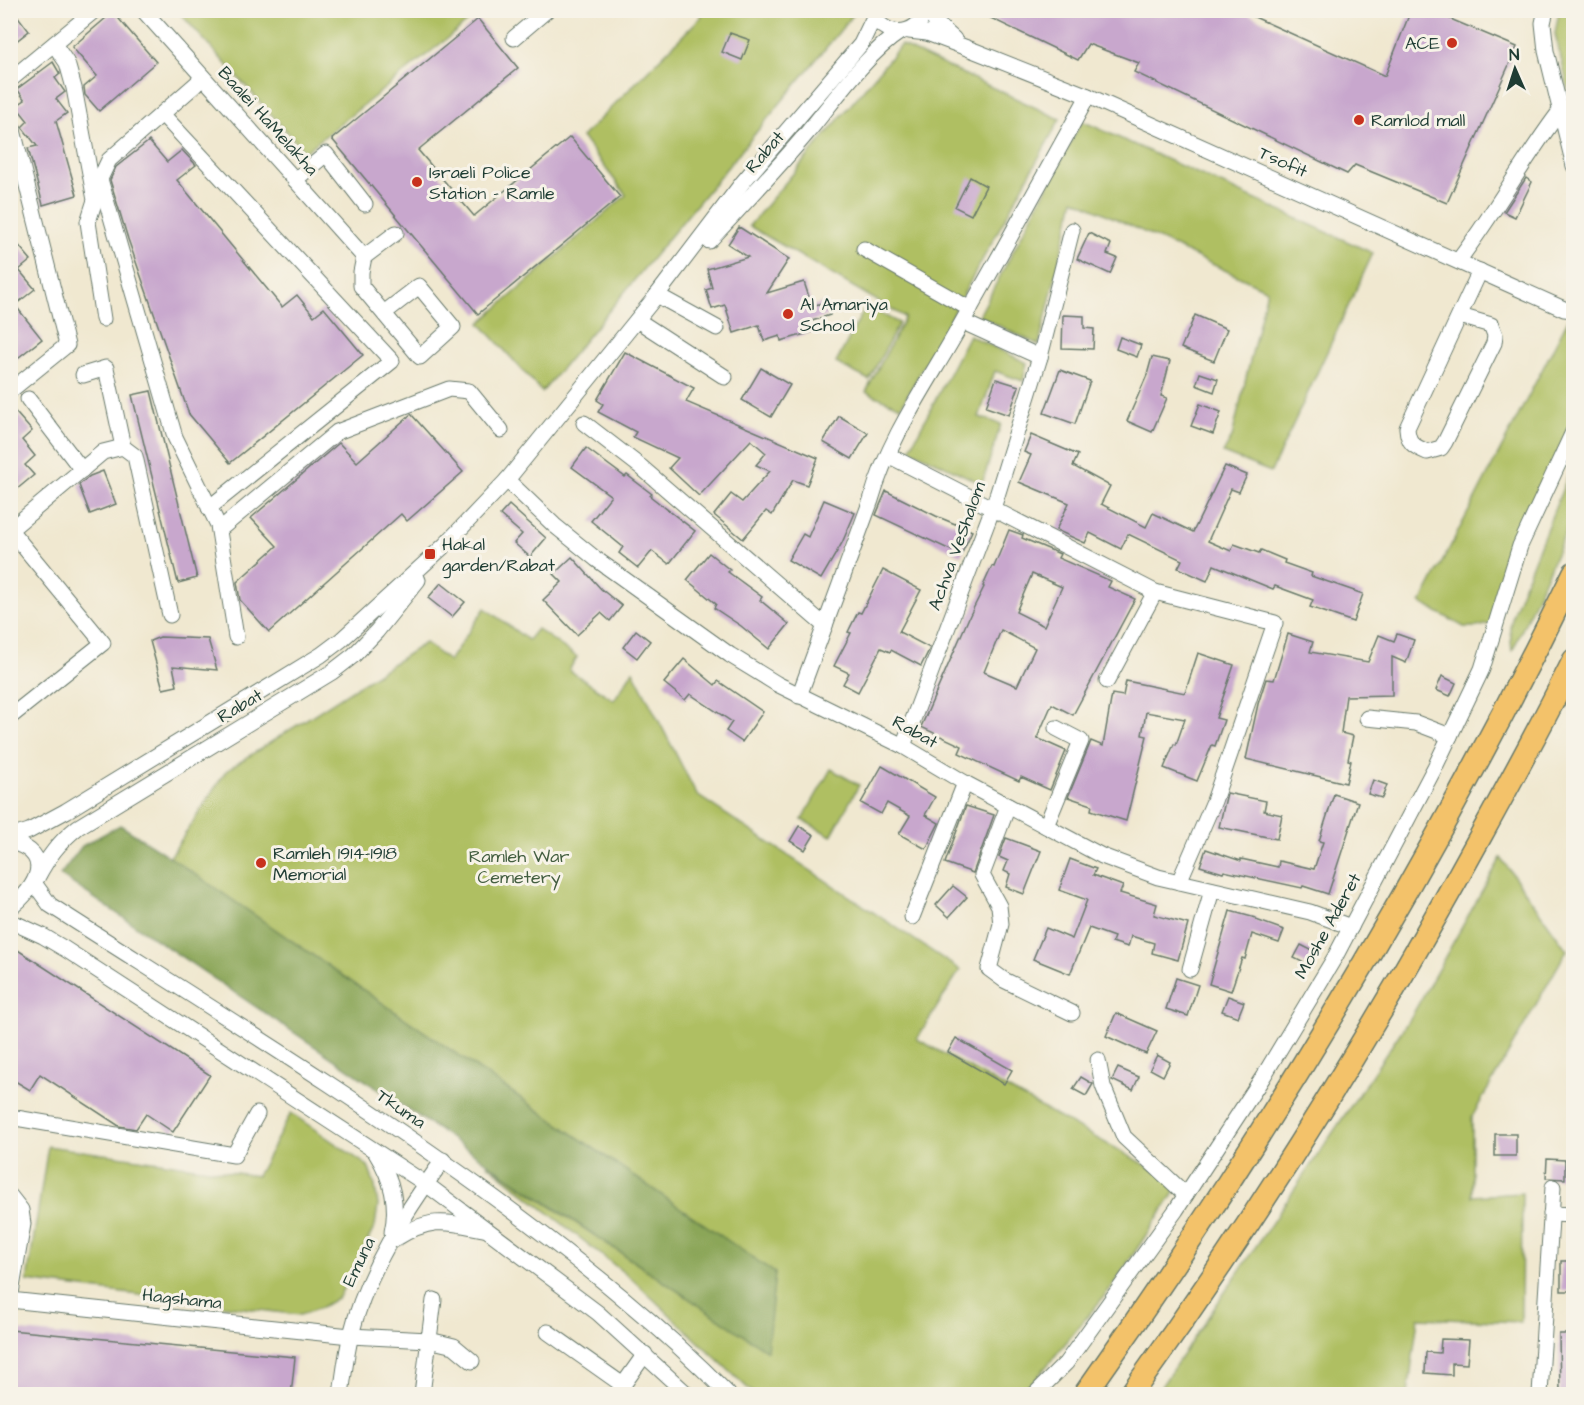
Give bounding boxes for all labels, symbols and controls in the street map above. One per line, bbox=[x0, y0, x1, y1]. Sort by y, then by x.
place label: ACE bbox=[1405, 31, 1440, 56]
marker: ACE bbox=[1445, 36, 1459, 50]
north arrow bbox=[1485, 39, 1545, 99]
text: N bbox=[1509, 44, 1520, 66]
street label: Baalei HaMelakha bbox=[212, 61, 324, 181]
place label: Ramlod mall bbox=[1371, 108, 1465, 133]
marker: Ramlod mall bbox=[1352, 113, 1366, 127]
street label: Rabat bbox=[740, 125, 791, 179]
street label: Tsofit bbox=[1255, 140, 1312, 184]
place label: Israeli Police Station - Ramle bbox=[429, 160, 555, 206]
marker: Israeli Police Station - Ramle bbox=[410, 175, 424, 189]
place label: Al Amariya School bbox=[800, 292, 888, 338]
marker: Al Amariya School bbox=[781, 307, 795, 321]
street label: Achva VeShalom bbox=[922, 478, 992, 614]
place label: Hakal garden/Rabat bbox=[442, 532, 556, 579]
marker: Hakal garden/Rabat bbox=[423, 547, 437, 561]
street label: Rabat bbox=[213, 682, 268, 729]
street label: Rabat bbox=[888, 709, 943, 755]
place label: Ramleh 1914-1918 Memorial bbox=[273, 841, 397, 887]
park label: Ramleh War Cemetery bbox=[469, 844, 569, 891]
marker: Ramleh 1914-1918 Memorial bbox=[254, 856, 268, 870]
street label: Moshe Aderet bbox=[1289, 868, 1368, 983]
street label: Tkuma bbox=[371, 1083, 431, 1135]
street label: Emuna bbox=[336, 1233, 382, 1291]
street label: Hagshama bbox=[141, 1282, 223, 1317]

